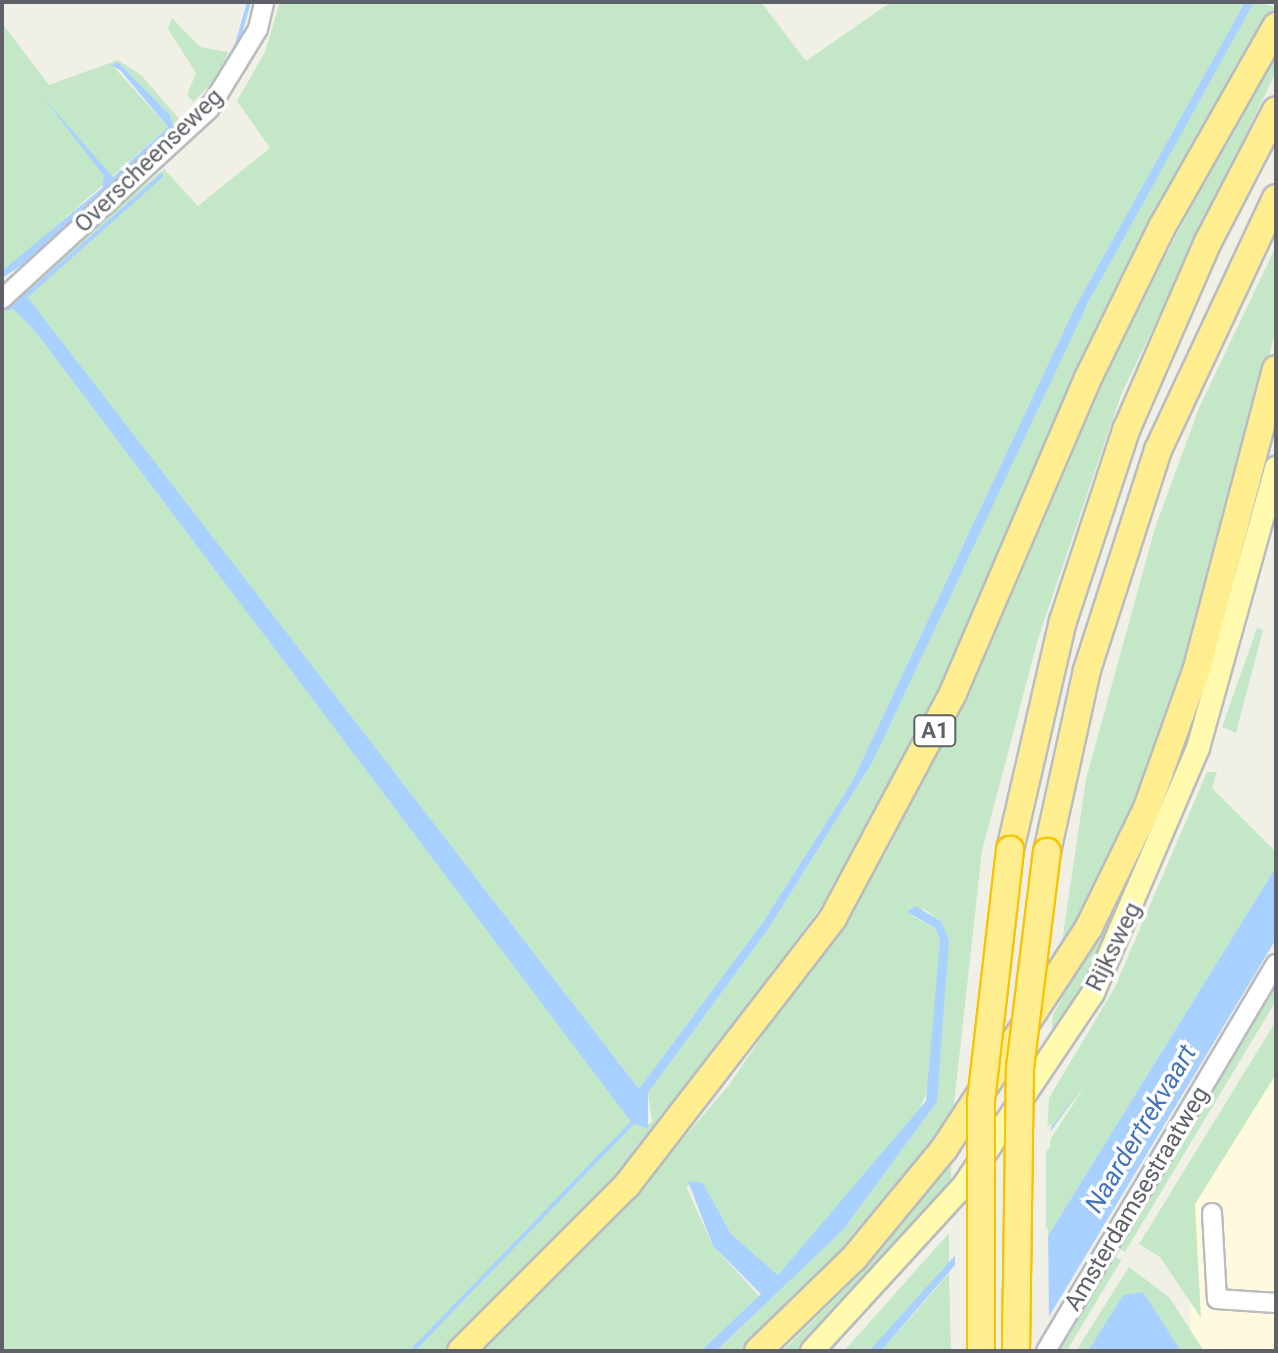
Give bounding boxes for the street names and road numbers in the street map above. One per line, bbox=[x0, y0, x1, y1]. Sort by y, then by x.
street label: Overscheenseweg bbox=[69, 83, 229, 239]
road number: A1 bbox=[913, 713, 957, 749]
street label: Rijksweg bbox=[1080, 898, 1148, 996]
street label: Amsterdamsestraatweg bbox=[1059, 1082, 1215, 1316]

